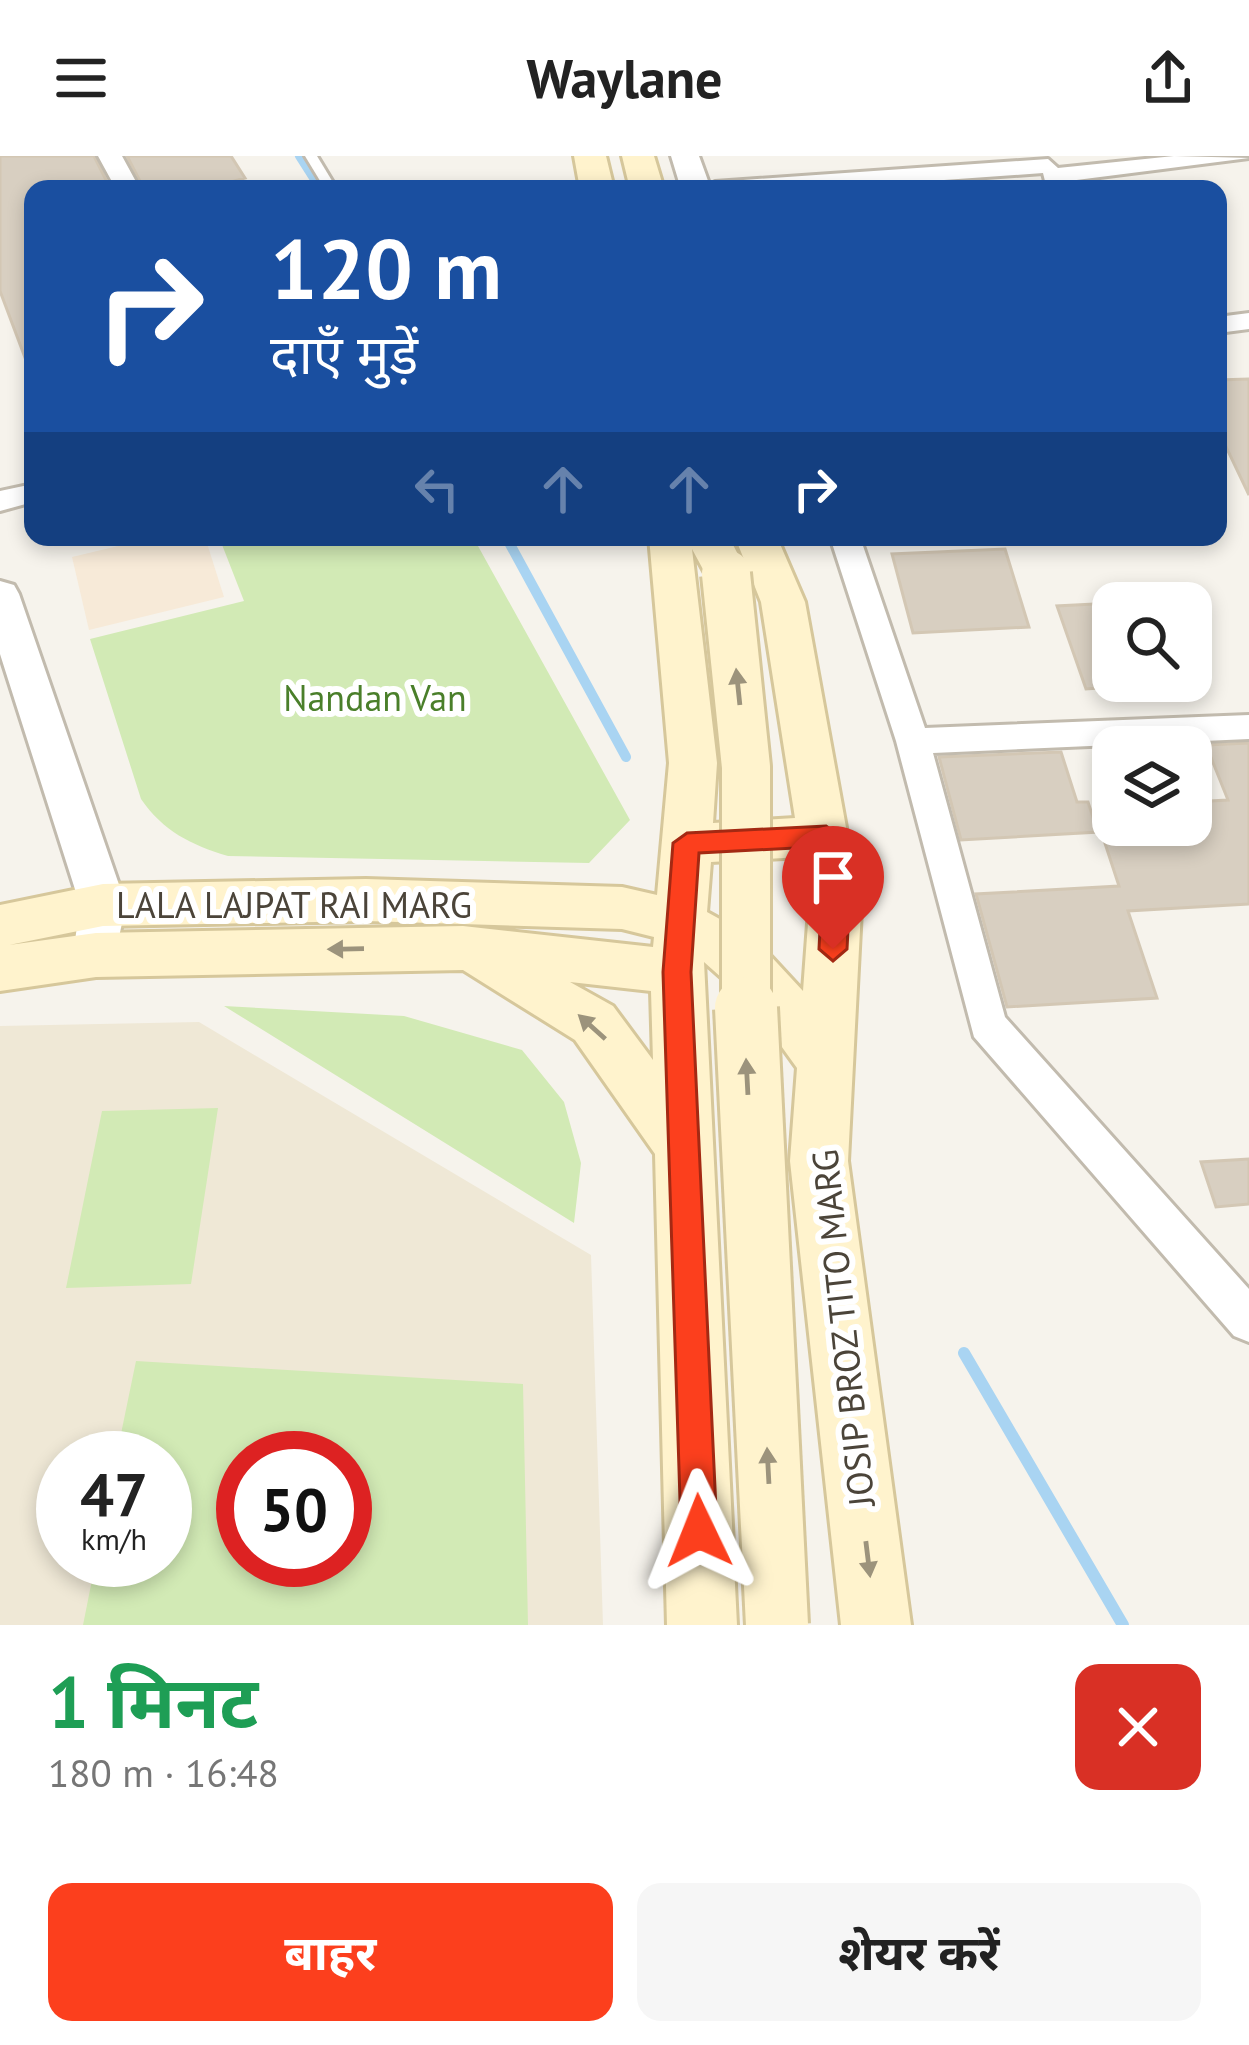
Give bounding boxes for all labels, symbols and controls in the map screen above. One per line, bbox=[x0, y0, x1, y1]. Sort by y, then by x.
text: Waylane bbox=[526, 43, 723, 113]
icon: menu bbox=[48, 45, 114, 111]
icon: share bbox=[1135, 45, 1201, 111]
text: 120 m bbox=[270, 213, 502, 322]
icon: right bbox=[72, 228, 228, 384]
text: दाएँ मुड़ें bbox=[270, 319, 418, 389]
icon: left bbox=[404, 456, 470, 522]
icon: ahead bbox=[530, 456, 596, 522]
icon: ahead bbox=[656, 456, 722, 522]
icon: right bbox=[782, 456, 848, 522]
map controls bbox=[1092, 582, 1212, 846]
button: search bbox=[1092, 582, 1212, 702]
one-way arrow bbox=[728, 668, 747, 705]
park label: Nandan Van bbox=[283, 674, 467, 721]
button: layers bbox=[1092, 726, 1212, 846]
pin bbox=[782, 826, 884, 949]
icon: arrive bbox=[800, 844, 866, 910]
street label: LALA LAJPAT RAI MARG bbox=[116, 881, 472, 928]
one-way arrow bbox=[326, 940, 364, 959]
one-way arrow bbox=[578, 1014, 607, 1041]
one-way arrow bbox=[737, 1057, 756, 1095]
street label: JOSIP BROZ TITO MARG bbox=[800, 1147, 885, 1511]
speed limit sign: 50 bbox=[216, 1431, 372, 1587]
one-way arrow bbox=[758, 1446, 777, 1484]
text: 47 bbox=[80, 1455, 148, 1533]
position arrow bbox=[636, 1468, 762, 1594]
text: km/h bbox=[81, 1519, 147, 1558]
one-way arrow bbox=[858, 1541, 877, 1578]
text: 1 मिनट bbox=[48, 1655, 258, 1748]
button: close bbox=[1075, 1664, 1201, 1790]
text: 180 m · 16:48 bbox=[48, 1747, 279, 1798]
button: बाहर bbox=[48, 1883, 613, 2021]
button: शेयर करें bbox=[637, 1883, 1201, 2021]

